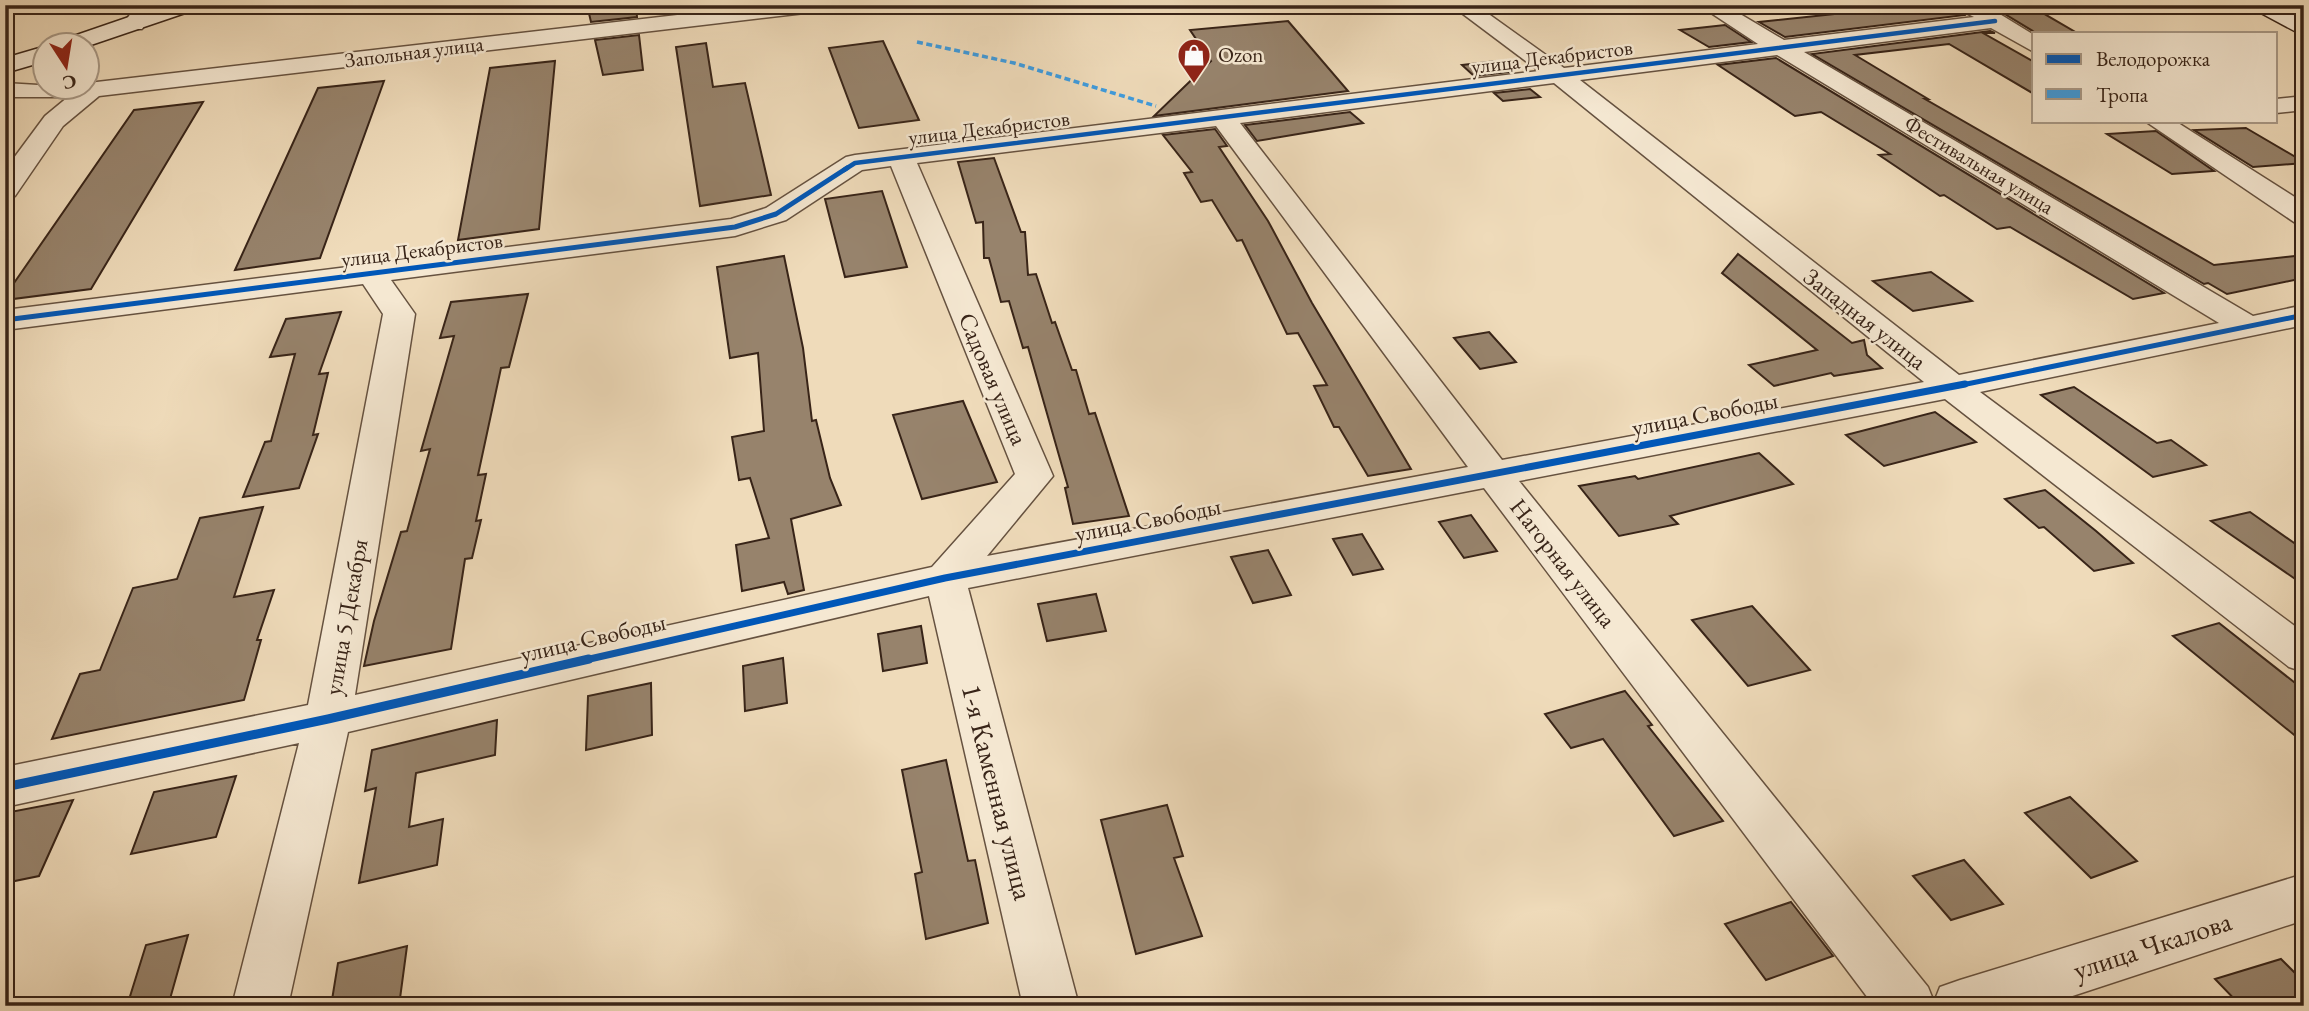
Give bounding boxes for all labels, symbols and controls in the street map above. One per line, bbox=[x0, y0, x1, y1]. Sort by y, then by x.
street label: Запольная улица bbox=[343, 30, 486, 73]
north arrow bbox=[32, 32, 102, 102]
legend bbox=[2032, 32, 2278, 122]
street label: улица Декабристов bbox=[1470, 33, 1634, 80]
shop icon: Ozon bbox=[1175, 36, 1213, 85]
place label: Ozon bbox=[1218, 41, 1263, 68]
text: Велодорожка bbox=[2096, 45, 2211, 72]
text: С bbox=[60, 69, 79, 96]
text: Тропа bbox=[2096, 81, 2149, 108]
street label: улица Декабристов bbox=[907, 104, 1071, 151]
street label: Фестивальная улица bbox=[1900, 109, 2059, 220]
street label: улица Декабристов bbox=[340, 226, 504, 273]
street label: Западная улица bbox=[1797, 261, 1934, 377]
street label: Садовая улица bbox=[952, 308, 1035, 450]
street label: улица Свободы bbox=[1629, 384, 1781, 443]
street label: улица Свободы bbox=[1072, 490, 1224, 549]
street label: Нагорная улица bbox=[1503, 492, 1624, 634]
street label: улица 5 Декабря bbox=[317, 536, 375, 697]
street label: улица Свободы bbox=[517, 606, 669, 669]
street label: 1-я Каменная улица bbox=[954, 680, 1042, 904]
street label: улица Чкалова bbox=[2068, 902, 2237, 988]

